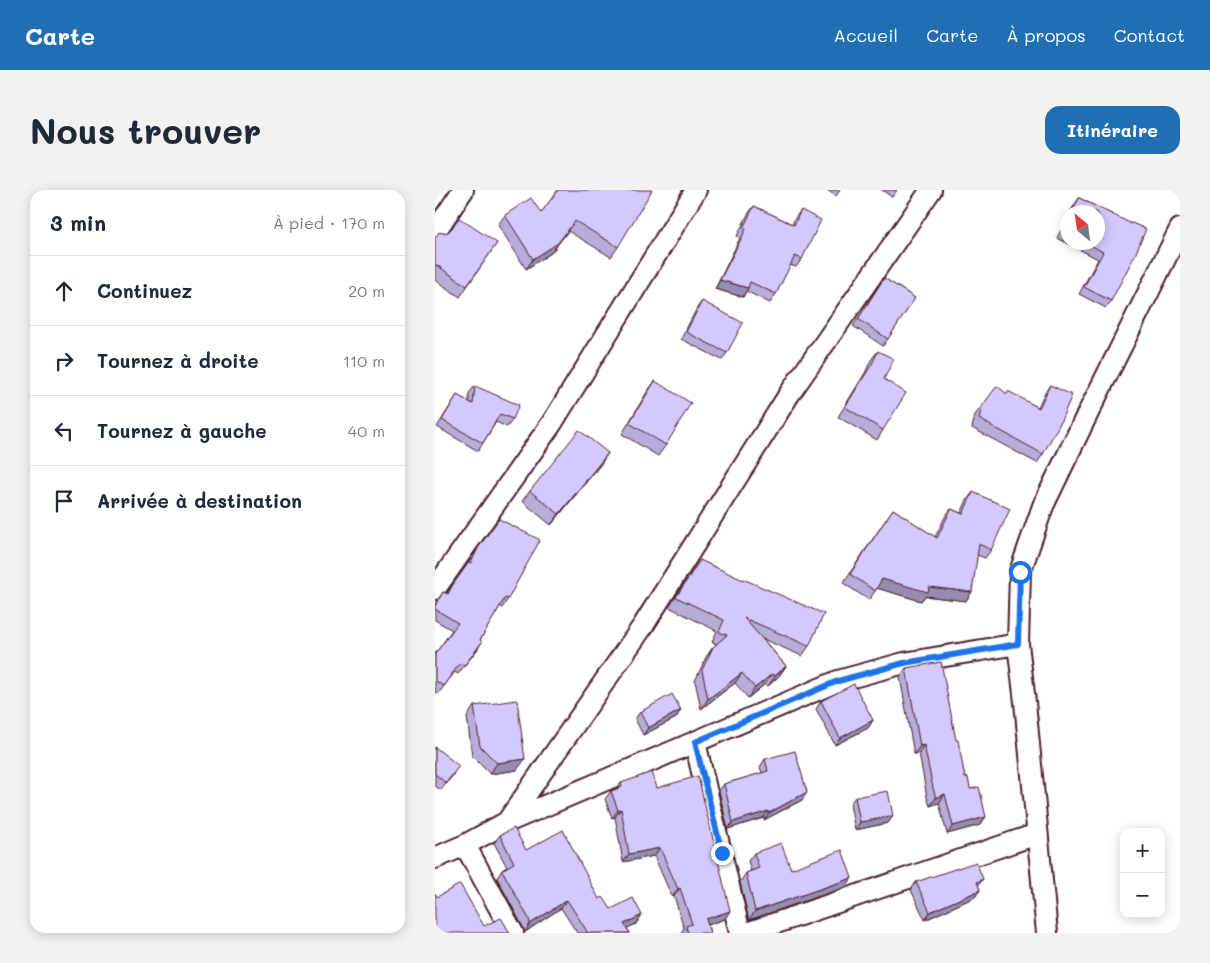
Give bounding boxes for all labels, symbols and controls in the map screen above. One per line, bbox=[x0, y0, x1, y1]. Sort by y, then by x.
text: Carte bbox=[25, 20, 95, 51]
text: Accueil bbox=[833, 23, 898, 47]
text: Carte bbox=[926, 23, 978, 47]
text: À propos bbox=[1006, 23, 1086, 47]
text: Contact bbox=[1114, 23, 1185, 47]
button: Itinéraire bbox=[1045, 106, 1180, 154]
text: Nous trouver bbox=[30, 107, 261, 153]
north arrow bbox=[1060, 205, 1105, 250]
text: 3 min bbox=[50, 209, 106, 236]
text: À pied · 170 m bbox=[273, 212, 385, 233]
icon: ahead bbox=[50, 277, 78, 305]
text: Continuez bbox=[97, 278, 192, 303]
text: 20 m bbox=[348, 280, 385, 301]
icon: right bbox=[50, 347, 78, 375]
text: Tournez à droite bbox=[97, 348, 259, 373]
text: 110 m bbox=[343, 350, 385, 371]
icon: left bbox=[50, 417, 78, 445]
text: Tournez à gauche bbox=[97, 418, 266, 443]
text: 40 m bbox=[348, 420, 385, 441]
icon: arrive bbox=[50, 487, 78, 515]
text: Arrivée à destination bbox=[97, 488, 302, 513]
route start bbox=[1009, 561, 1032, 584]
map controls bbox=[1120, 828, 1165, 918]
button: + bbox=[1120, 828, 1165, 873]
route end bbox=[711, 842, 734, 865]
button: − bbox=[1120, 873, 1165, 918]

